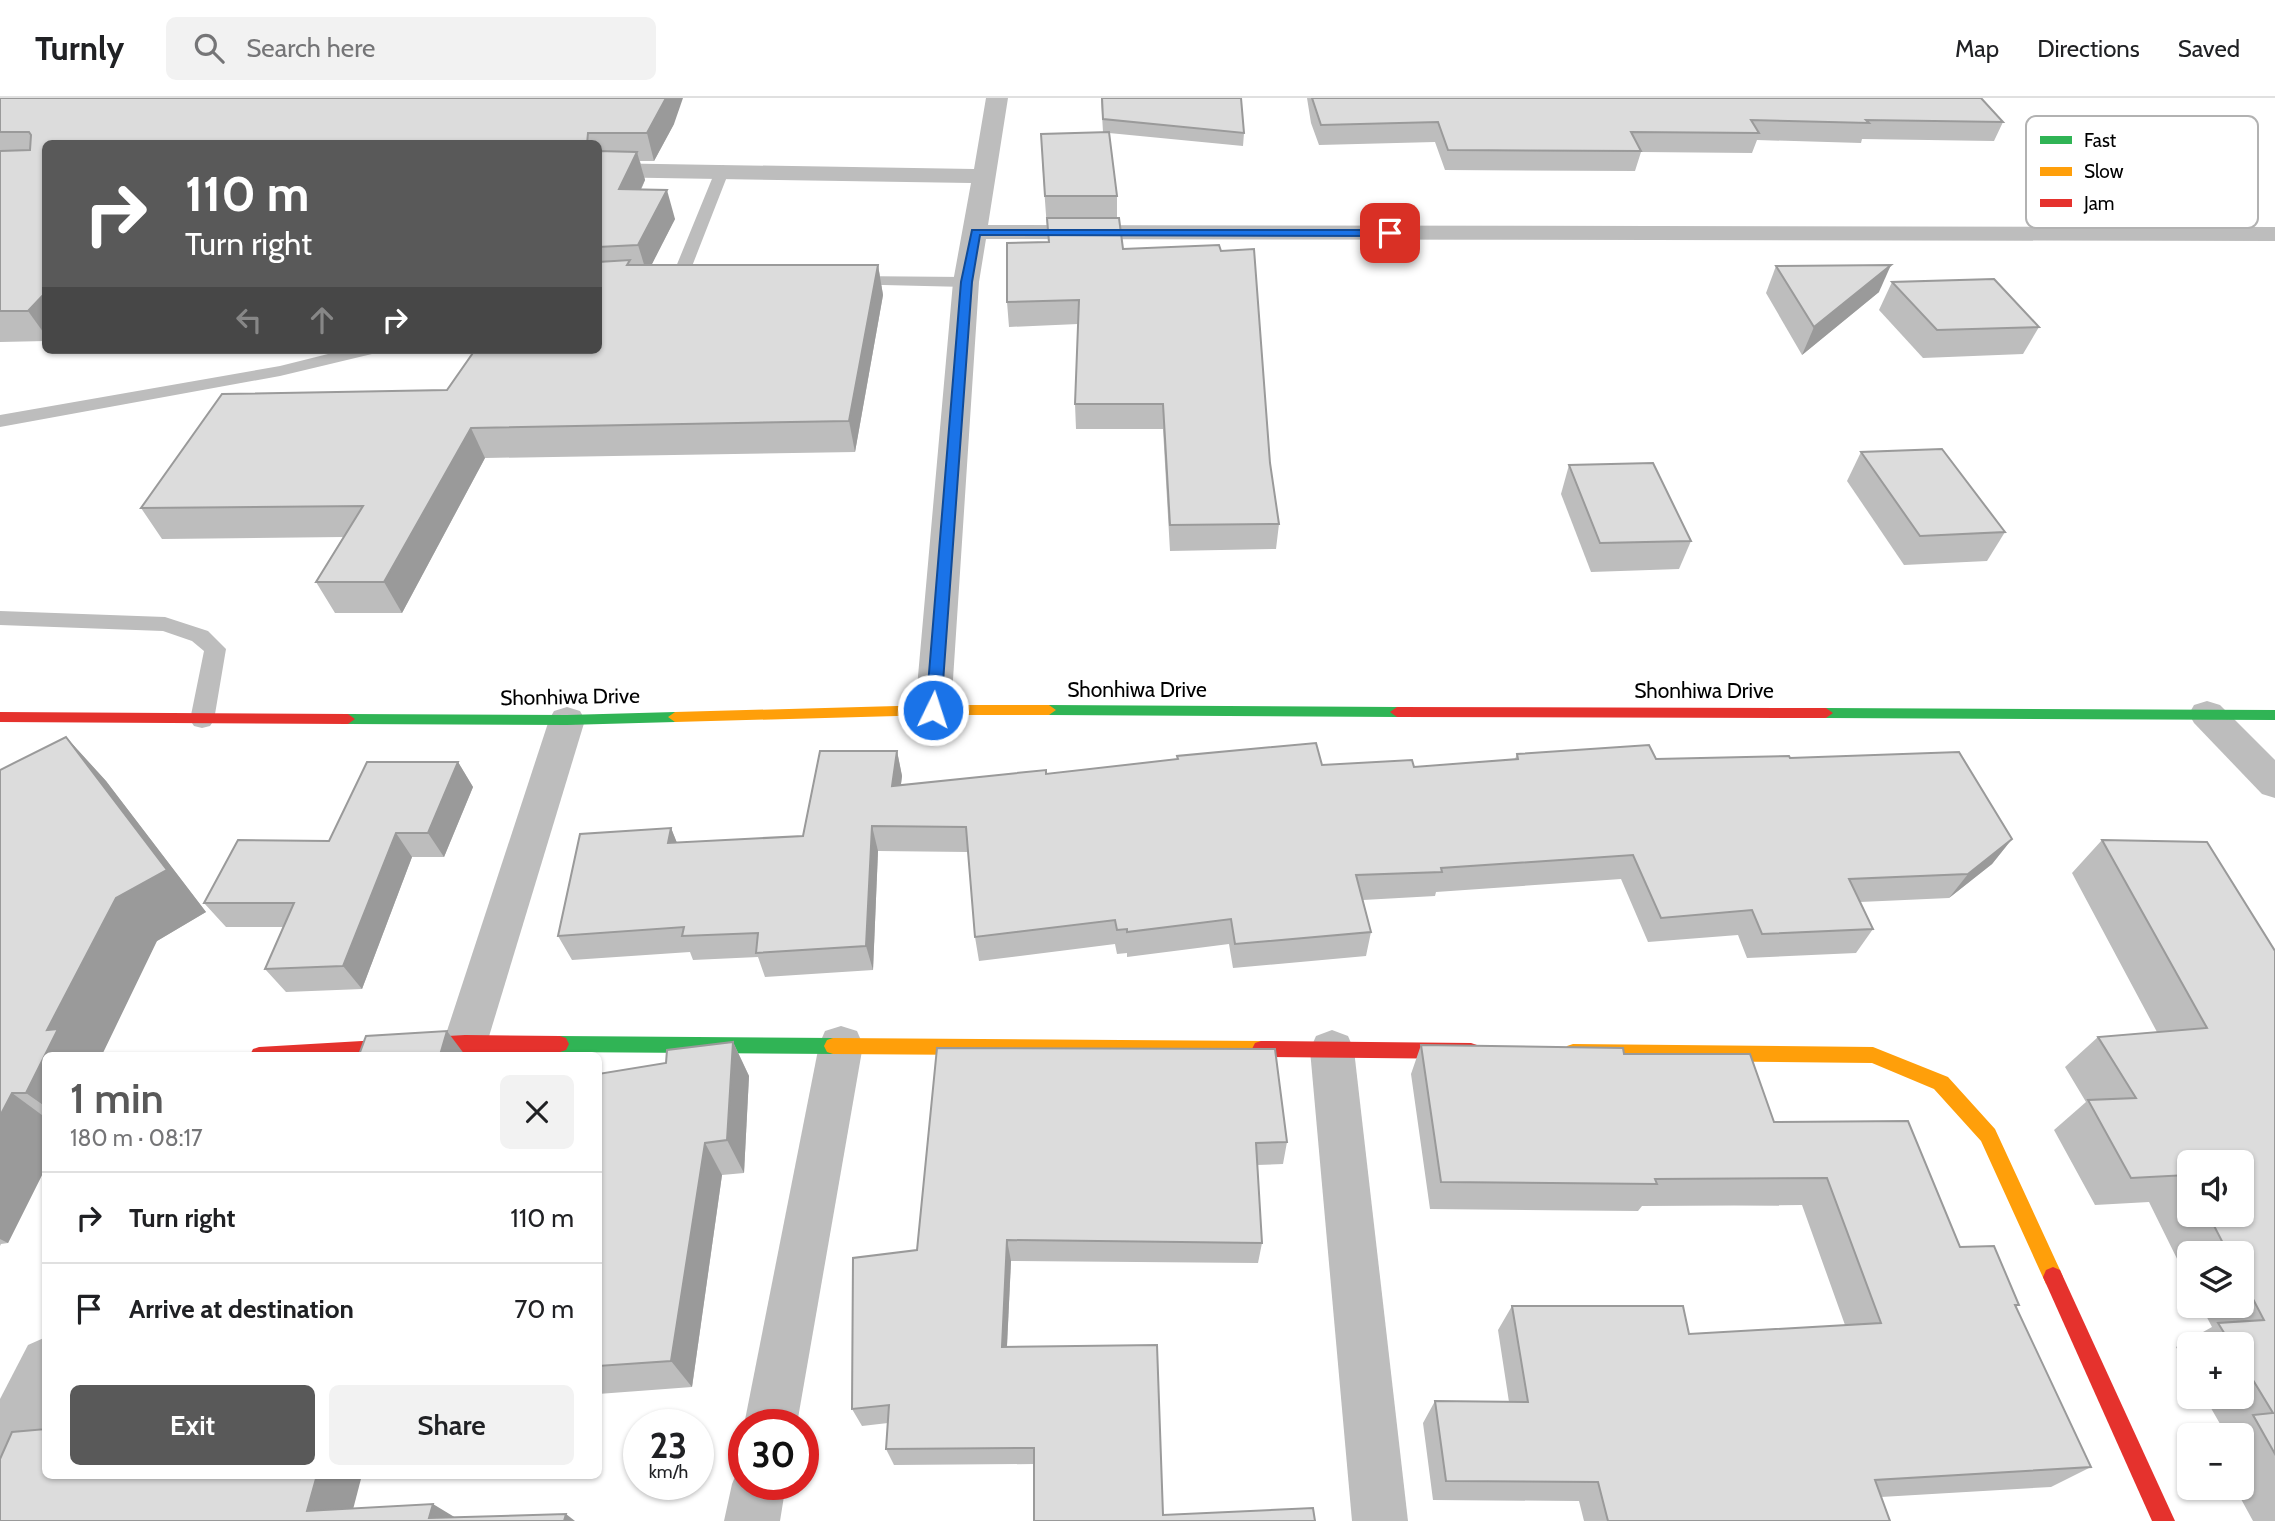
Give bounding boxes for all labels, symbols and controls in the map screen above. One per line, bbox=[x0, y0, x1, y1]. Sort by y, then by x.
search box bbox=[166, 17, 656, 80]
text: Turnly bbox=[35, 28, 124, 68]
icon: search bbox=[190, 29, 228, 67]
text: Search here bbox=[246, 32, 375, 64]
text: Map bbox=[1955, 34, 1999, 63]
text: Directions bbox=[2037, 34, 2140, 63]
text: Saved bbox=[2178, 34, 2240, 63]
legend bbox=[2026, 116, 2258, 228]
text: Fast bbox=[2084, 129, 2117, 152]
text: Slow bbox=[2084, 160, 2124, 183]
text: 110 m bbox=[185, 164, 309, 223]
icon: right bbox=[70, 168, 161, 259]
text: Jam bbox=[2083, 192, 2114, 215]
pin bbox=[1360, 203, 1420, 263]
icon: arrive bbox=[1371, 214, 1409, 252]
text: Turn right bbox=[185, 224, 312, 263]
icon: left bbox=[230, 301, 268, 339]
icon: ahead bbox=[303, 301, 341, 339]
icon: right bbox=[376, 301, 414, 339]
position arrow bbox=[896, 673, 970, 747]
street label: Shonhiwa Drive bbox=[1067, 677, 1207, 702]
street label: Shonhiwa Drive bbox=[1634, 678, 1774, 703]
street label: Shonhiwa Drive bbox=[500, 683, 640, 710]
text: 1 min bbox=[70, 1072, 164, 1124]
button: close bbox=[500, 1075, 574, 1149]
text: 180 m · 08:17 bbox=[70, 1124, 203, 1152]
map controls bbox=[2177, 1150, 2254, 1500]
button: sound bbox=[2177, 1150, 2254, 1227]
icon: right bbox=[70, 1199, 108, 1237]
text: Turn right bbox=[129, 1202, 235, 1234]
text: 110 m bbox=[510, 1202, 574, 1234]
button: layers bbox=[2177, 1241, 2254, 1318]
icon: arrive bbox=[70, 1290, 108, 1328]
text: Arrive at destination bbox=[129, 1293, 354, 1325]
text: 70 m bbox=[514, 1293, 574, 1325]
button: + bbox=[2177, 1332, 2254, 1409]
button: Exit bbox=[70, 1385, 315, 1465]
button: Share bbox=[329, 1385, 574, 1465]
speed limit sign: 30 bbox=[728, 1409, 819, 1500]
button: − bbox=[2177, 1423, 2254, 1500]
text: 23 bbox=[650, 1424, 687, 1467]
text: km/h bbox=[649, 1461, 688, 1483]

